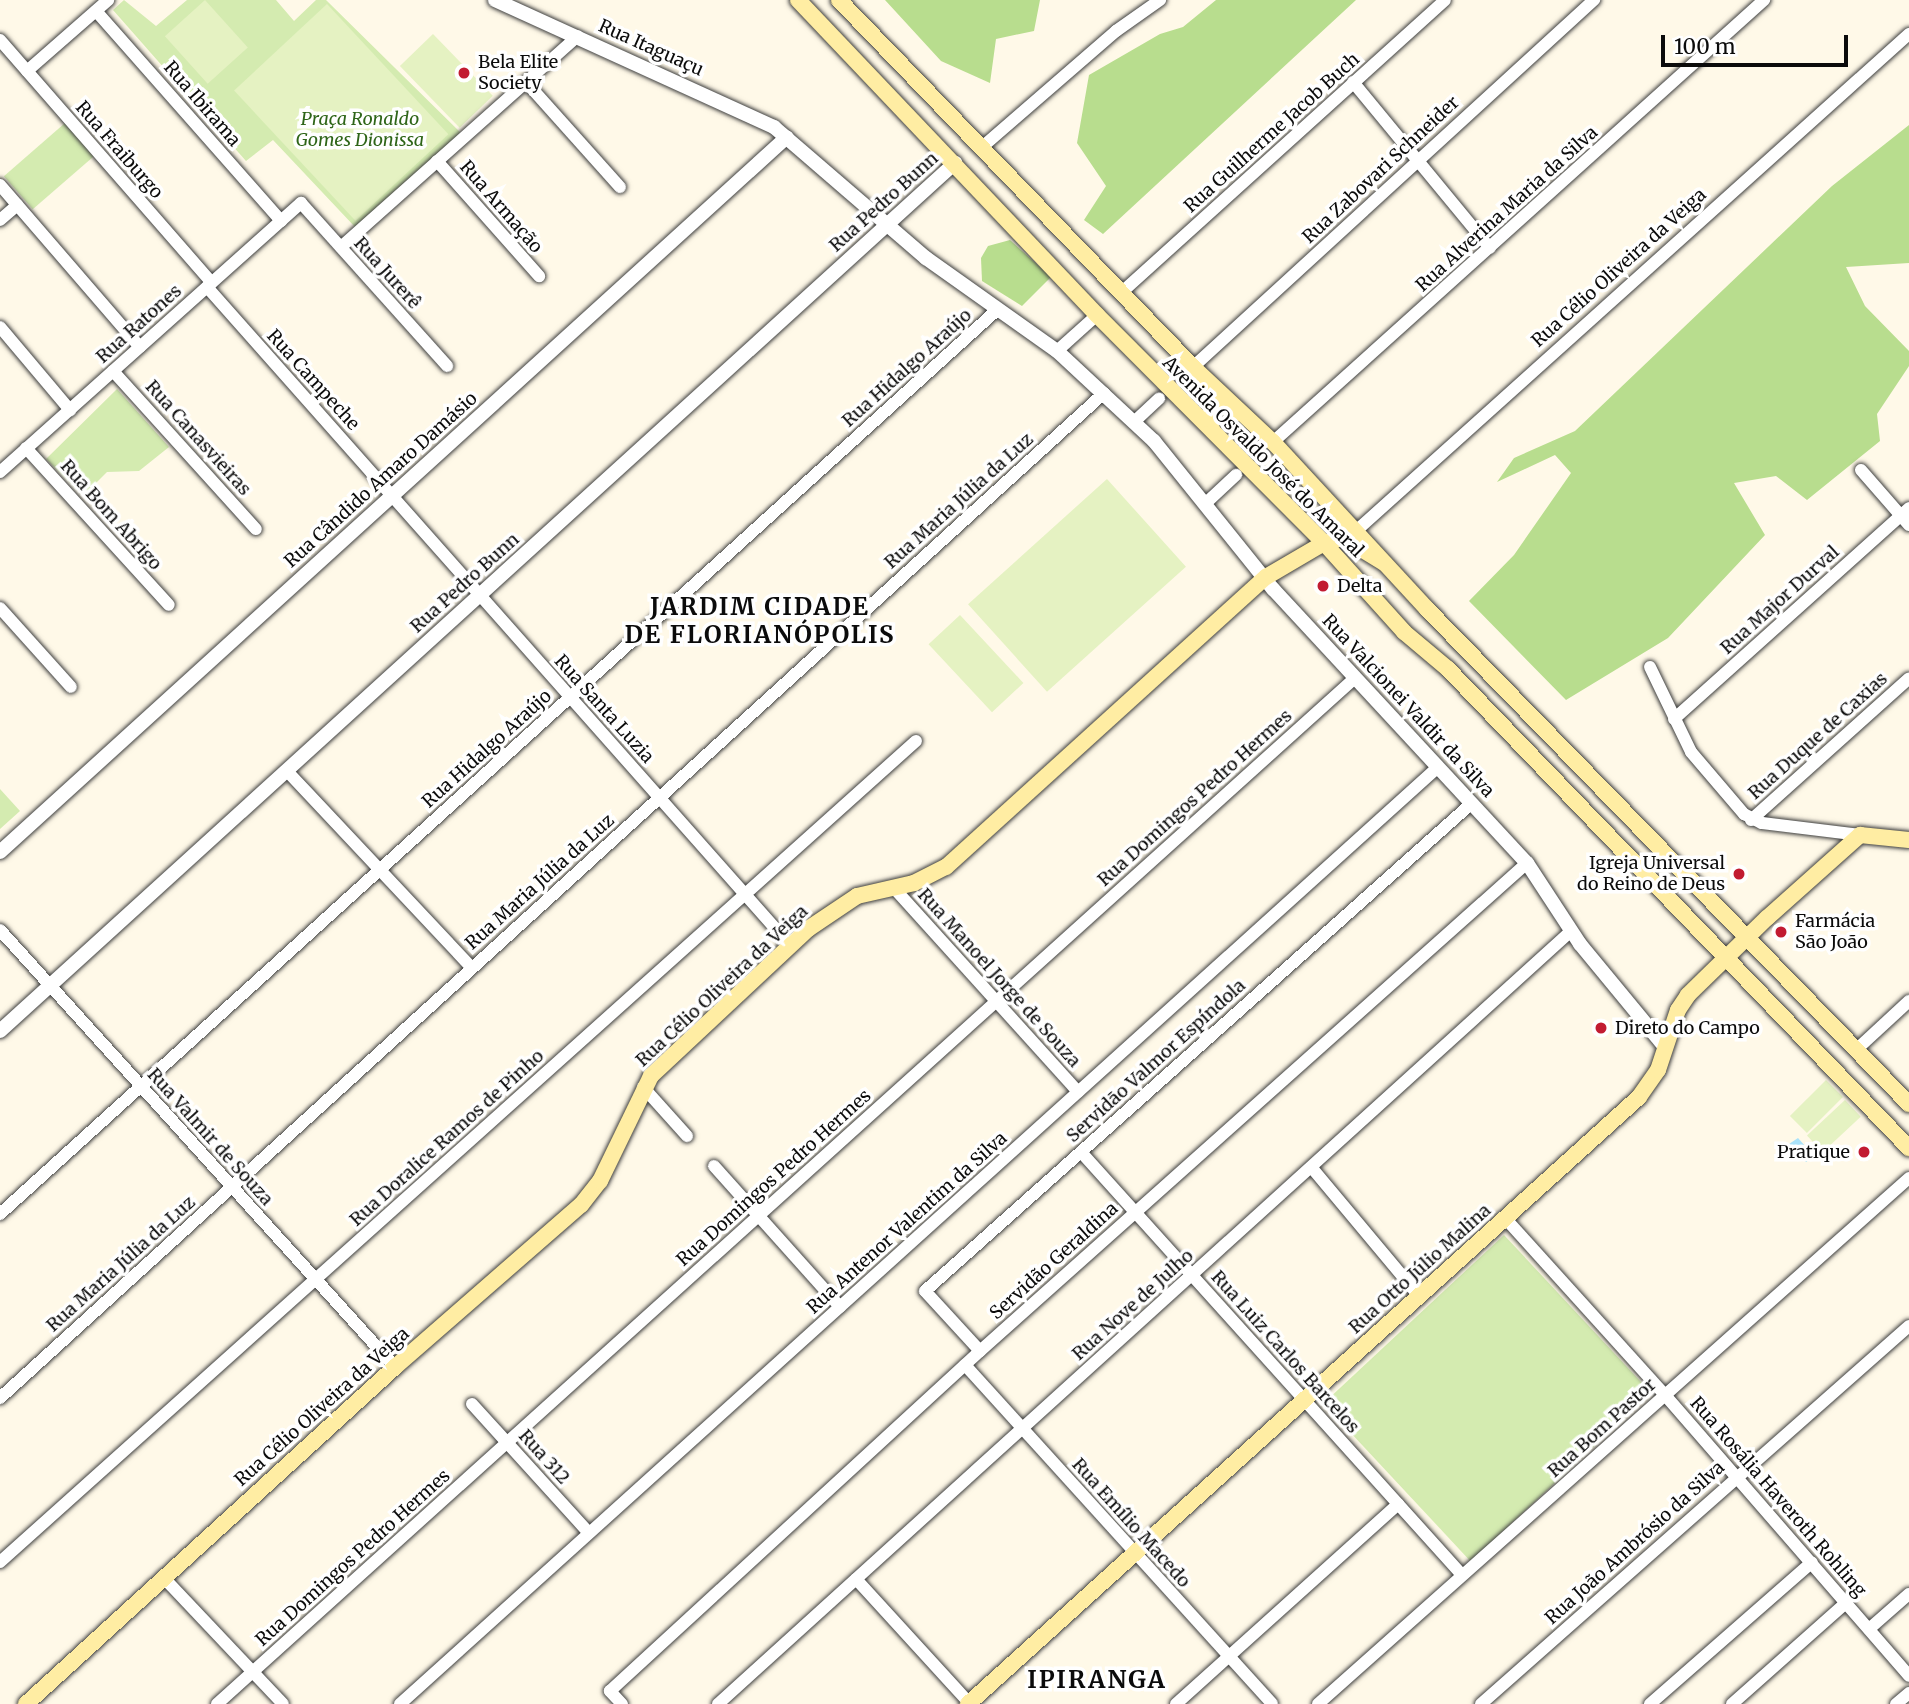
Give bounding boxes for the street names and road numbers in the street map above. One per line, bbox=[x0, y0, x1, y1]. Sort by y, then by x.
street label: Rua Itaguaçu bbox=[595, 15, 707, 81]
street label: Rua Guilherme Jacob Buch bbox=[1180, 49, 1364, 217]
street label: Rua Ibirama bbox=[159, 57, 245, 151]
street label: Rua Zabovari Schneider bbox=[1298, 92, 1464, 248]
street label: Rua Fraiburgo bbox=[71, 97, 167, 203]
street label: Rua Alverina Maria da Silva bbox=[1412, 122, 1602, 296]
street label: Rua Pedro Bunn bbox=[825, 148, 943, 256]
street label: Rua Armação bbox=[455, 156, 547, 258]
street label: Rua Célio Oliveira da Veiga bbox=[1527, 184, 1711, 352]
street label: Rua Jurerê bbox=[349, 233, 425, 313]
street label: Rua Ratones bbox=[92, 280, 186, 368]
street label: Rua Hidalgo Araújo bbox=[838, 304, 976, 432]
street label: Rua Campeche bbox=[262, 325, 364, 435]
street label: Avenida Osvaldo José do Amaral bbox=[1158, 352, 1368, 562]
street label: Rua Canasvieiras bbox=[141, 376, 255, 500]
street label: Rua Cândido Amaro Damásio bbox=[280, 388, 482, 572]
street label: Rua Maria Júlia da Luz bbox=[880, 429, 1038, 573]
street label: Rua Bom Abrigo bbox=[56, 455, 166, 575]
street label: Rua Pedro Bunn bbox=[406, 529, 524, 637]
street label: Rua Major Durval bbox=[1716, 541, 1844, 659]
street label: Rua Valcionei Valdir da Silva bbox=[1318, 610, 1498, 802]
street label: Rua Santa Luzia bbox=[550, 650, 658, 768]
street label: Rua Duque de Caxias bbox=[1744, 668, 1892, 804]
street label: Rua Hidalgo Araújo bbox=[418, 685, 556, 813]
street label: Rua Domingos Pedro Hermes bbox=[1094, 705, 1296, 891]
street label: Rua Maria Júlia da Luz bbox=[461, 810, 619, 954]
street label: Rua Manoel Jorge de Souza bbox=[913, 884, 1085, 1072]
street label: Rua Célio Oliveira da Veiga bbox=[632, 901, 812, 1071]
street label: Servidão Valmor Espíndola bbox=[1062, 975, 1250, 1147]
street label: Rua Doralice Ramos de Pinho bbox=[346, 1045, 548, 1231]
street label: Rua Valmir de Souza bbox=[143, 1064, 277, 1210]
street label: Rua Domingos Pedro Hermes bbox=[673, 1085, 875, 1271]
street label: Rua Antenor Valentim da Silva bbox=[803, 1128, 1011, 1318]
street label: Rua Maria Júlia da Luz bbox=[42, 1192, 200, 1336]
street label: Servidão Geraldina bbox=[986, 1198, 1122, 1324]
street label: Rua Otto Júlio Malina bbox=[1345, 1200, 1495, 1338]
street label: Rua Nove de Julho bbox=[1068, 1245, 1198, 1365]
street label: Rua Luiz Carlos Barcelos bbox=[1206, 1266, 1364, 1438]
street label: Rua Célio Oliveira da Veiga bbox=[230, 1323, 414, 1491]
street label: Rua Bom Pastor bbox=[1544, 1374, 1660, 1482]
street label: Rua Rosália Haveroth Rohling bbox=[1685, 1393, 1871, 1601]
street label: Rua 312 bbox=[514, 1425, 574, 1489]
street label: Rua Emílio Macedo bbox=[1067, 1454, 1195, 1592]
street label: Rua João Ambrósio da Silva bbox=[1541, 1457, 1729, 1629]
street label: Rua Domingos Pedro Hermes bbox=[252, 1465, 454, 1651]

